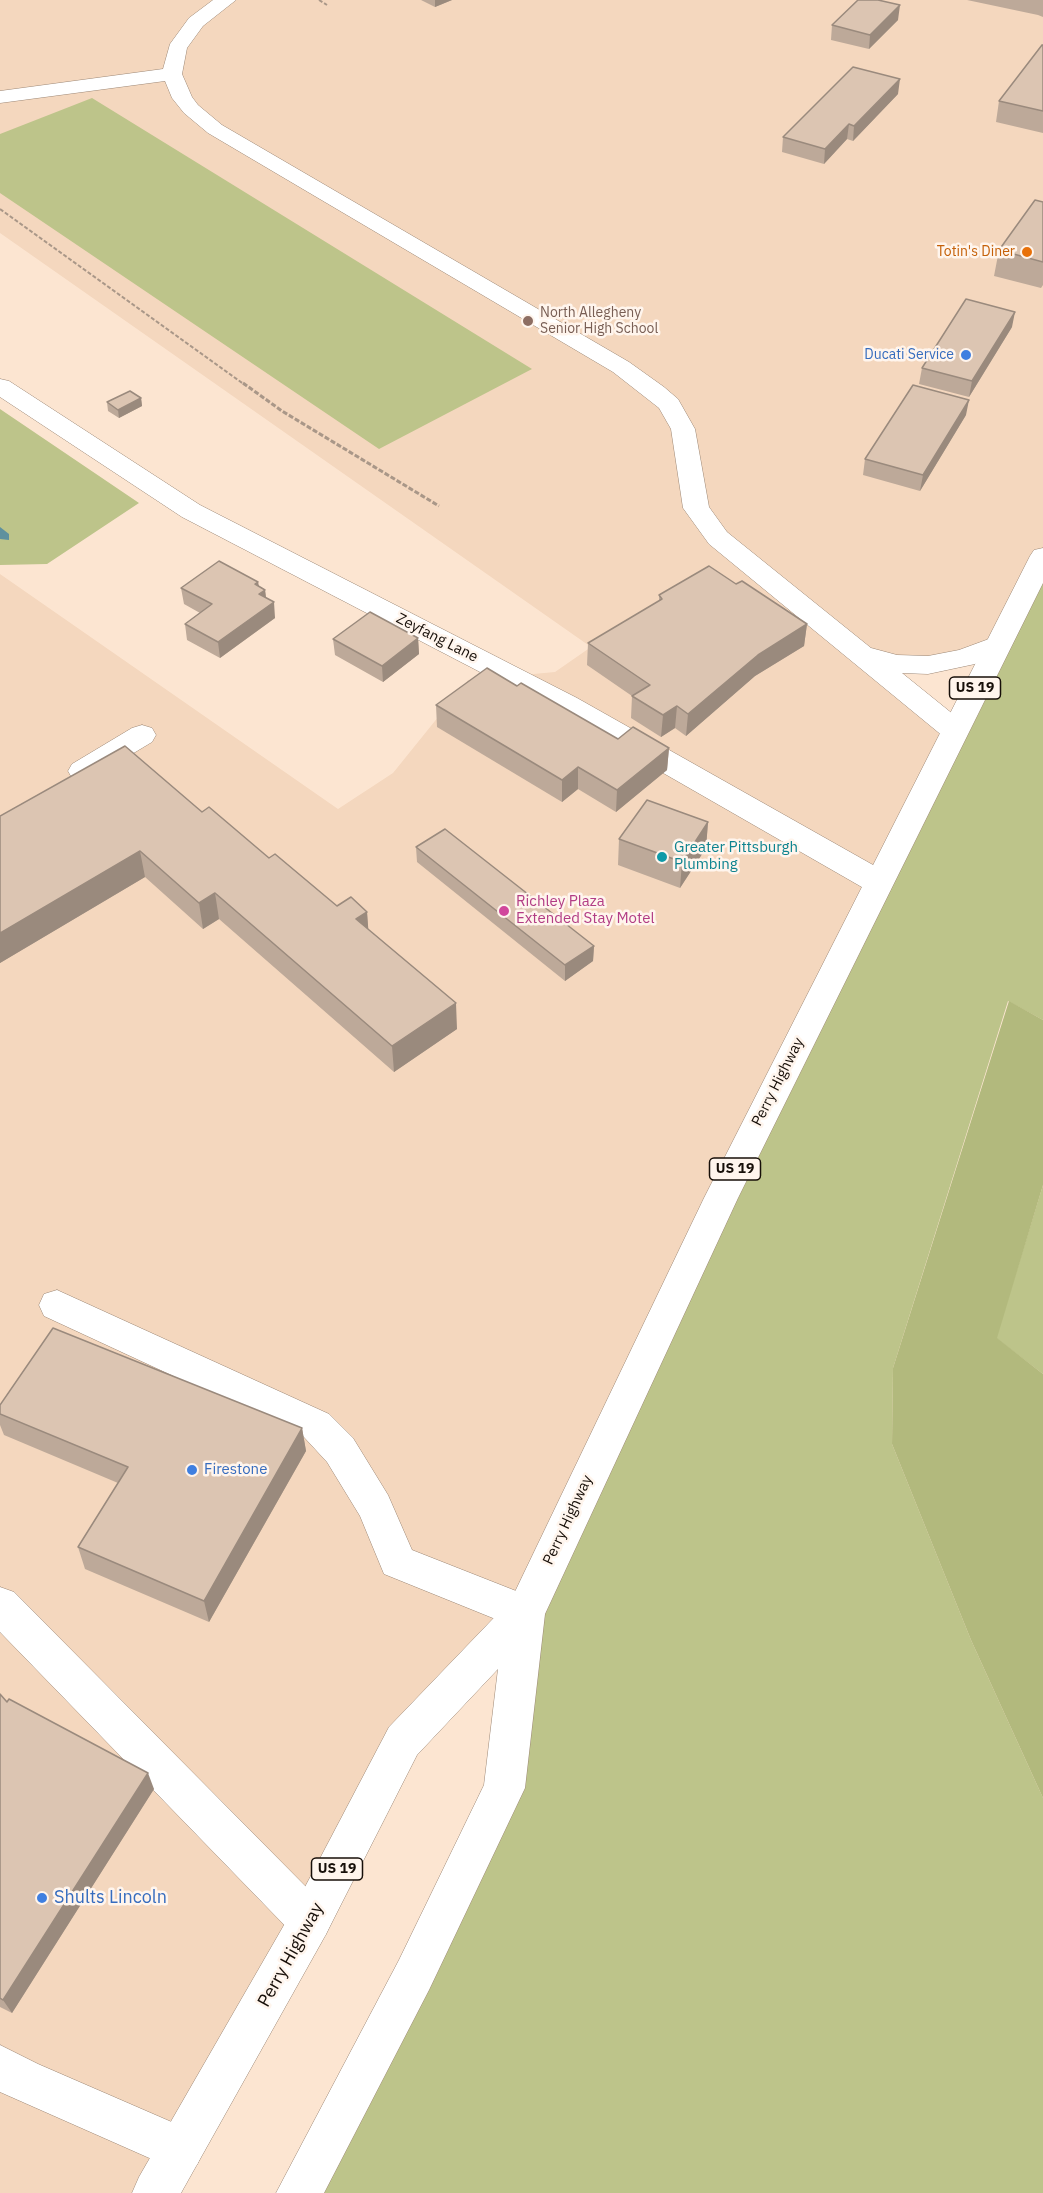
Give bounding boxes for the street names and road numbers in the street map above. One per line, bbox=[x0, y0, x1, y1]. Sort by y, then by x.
street label: Zeyfang Lane bbox=[393, 610, 481, 666]
road number: US 19 bbox=[950, 677, 1000, 699]
street label: Perry Highway bbox=[748, 1035, 808, 1129]
road number: US 19 bbox=[710, 1158, 760, 1180]
street label: Perry Highway bbox=[539, 1472, 597, 1568]
road number: US 19 bbox=[312, 1858, 362, 1880]
street label: Perry Highway bbox=[253, 1899, 329, 2011]

